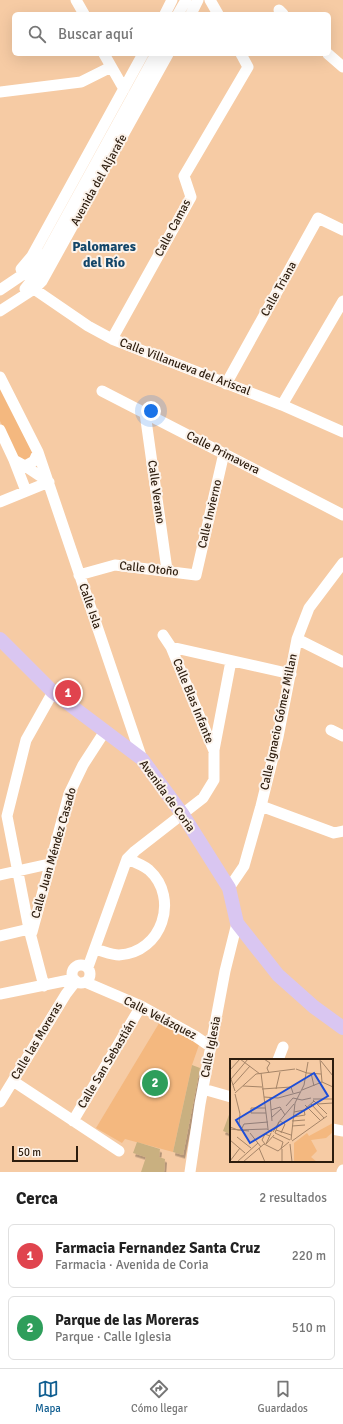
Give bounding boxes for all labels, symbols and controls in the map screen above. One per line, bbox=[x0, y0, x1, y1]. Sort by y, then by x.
search box bbox=[12, 12, 331, 56]
icon: search bbox=[26, 23, 48, 45]
text: Buscar aquí bbox=[58, 25, 133, 43]
street label: Avenida del Aljarafe bbox=[68, 132, 130, 228]
street label: Calle Camas bbox=[152, 197, 194, 259]
district label: Palomares del Río bbox=[72, 238, 136, 271]
street label: Calle Triana bbox=[258, 259, 300, 319]
street label: Calle Villanueva del Ariscal bbox=[117, 335, 253, 399]
your location bbox=[141, 401, 161, 421]
street label: Calle Primavera bbox=[184, 428, 262, 478]
street label: Calle Verano bbox=[144, 459, 168, 525]
street label: Calle Invierno bbox=[195, 478, 225, 550]
street label: Calle Otoño bbox=[119, 558, 179, 580]
street label: Calle Isla bbox=[75, 581, 105, 631]
street label: Calle Ignacio Gómez Millan bbox=[257, 652, 301, 792]
street label: Calle Blas Infante bbox=[169, 656, 217, 746]
pin: 1 bbox=[55, 678, 81, 708]
street label: Avenida de Coria bbox=[136, 757, 198, 835]
street label: Calle Juan Méndez Casado bbox=[28, 786, 80, 920]
street label: Calle Velázquez bbox=[121, 993, 199, 1043]
street label: Calle las Moreras bbox=[8, 999, 66, 1083]
street label: Calle Iglesia bbox=[198, 1015, 224, 1079]
street label: Calle San Sebastián bbox=[75, 1017, 139, 1111]
inset map bbox=[230, 1059, 333, 1162]
pin: 2 bbox=[142, 1068, 168, 1098]
scale bar bbox=[12, 1144, 78, 1163]
text: 50 m bbox=[18, 1146, 41, 1159]
text: Cerca bbox=[16, 1188, 58, 1209]
text: 2 resultados bbox=[259, 1190, 327, 1206]
text: Farmacia Fernandez Santa Cruz bbox=[55, 1239, 260, 1257]
text: 1 bbox=[26, 1248, 34, 1264]
text: 220 m bbox=[292, 1248, 326, 1264]
text: Farmacia · Avenida de Coria bbox=[55, 1257, 209, 1273]
text: Parque de las Moreras bbox=[55, 1311, 199, 1329]
text: 2 bbox=[26, 1320, 34, 1336]
text: 510 m bbox=[292, 1320, 326, 1336]
text: Parque · Calle Iglesia bbox=[55, 1329, 171, 1345]
tab: Mapa bbox=[35, 1378, 61, 1415]
tab: Cómo llegar bbox=[131, 1378, 187, 1415]
tab: Guardados bbox=[258, 1378, 308, 1415]

